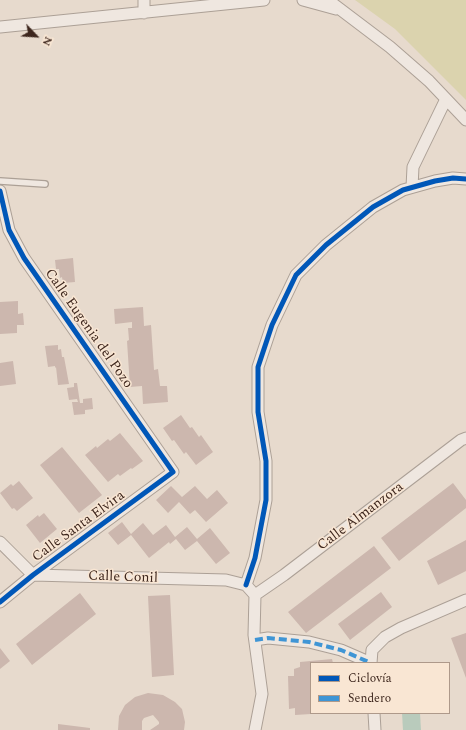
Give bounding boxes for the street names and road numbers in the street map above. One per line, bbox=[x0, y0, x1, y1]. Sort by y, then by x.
street label: Calle Eugenia del Pozo bbox=[40, 266, 136, 392]
street label: Calle Almanzora bbox=[315, 479, 407, 555]
street label: Calle Santa Elvira bbox=[29, 488, 129, 566]
street label: Calle Conil bbox=[88, 568, 158, 588]

